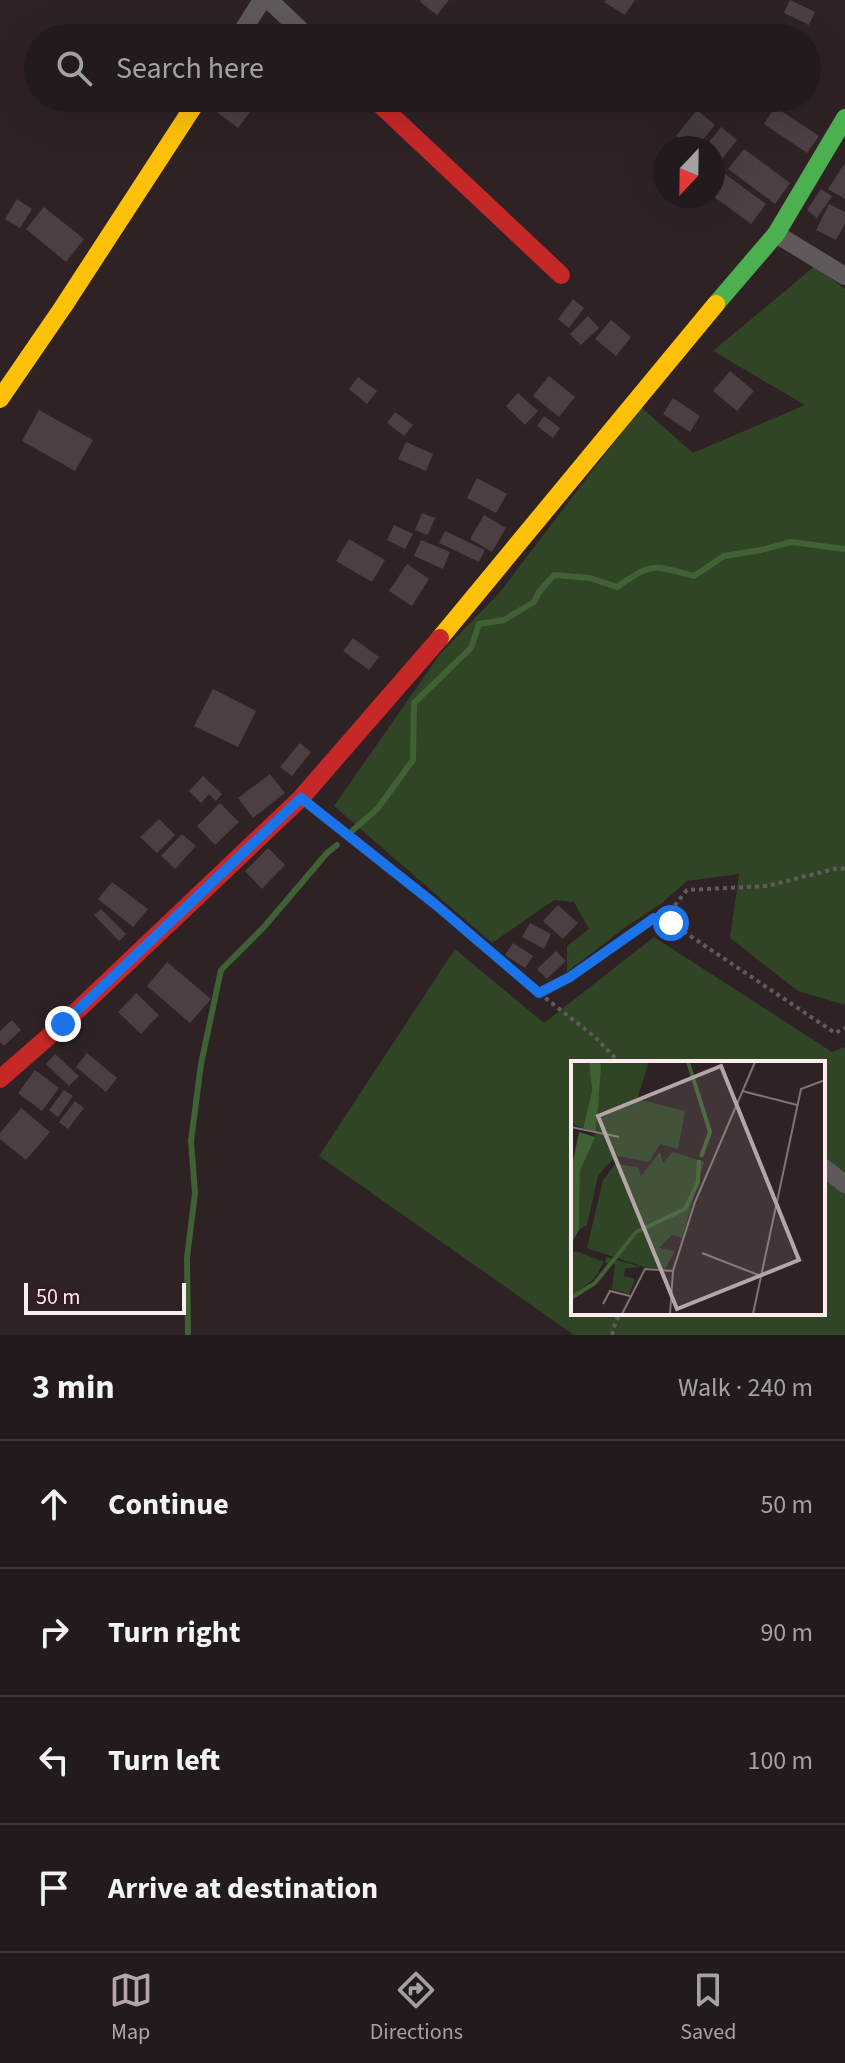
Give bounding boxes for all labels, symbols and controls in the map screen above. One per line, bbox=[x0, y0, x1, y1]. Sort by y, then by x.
search box bbox=[24, 24, 821, 112]
icon: search bbox=[52, 46, 96, 90]
text: Search here bbox=[116, 47, 264, 90]
north arrow bbox=[653, 136, 725, 208]
route start bbox=[653, 905, 689, 941]
route end bbox=[45, 1006, 81, 1042]
inset map bbox=[571, 1061, 825, 1315]
scale bar bbox=[24, 1279, 186, 1315]
text: 50 m bbox=[36, 1281, 81, 1313]
text: 3 min bbox=[32, 1363, 115, 1412]
text: Walk · 240 m bbox=[678, 1369, 813, 1406]
icon: ahead bbox=[32, 1482, 76, 1526]
text: Continue bbox=[108, 1483, 229, 1526]
text: 50 m bbox=[760, 1486, 813, 1523]
icon: right bbox=[32, 1610, 76, 1654]
text: Turn right bbox=[108, 1611, 240, 1654]
text: 90 m bbox=[760, 1614, 813, 1651]
icon: left bbox=[32, 1738, 76, 1782]
text: Turn left bbox=[108, 1739, 220, 1782]
text: 100 m bbox=[747, 1742, 813, 1779]
icon: arrive bbox=[32, 1866, 76, 1910]
text: Arrive at destination bbox=[108, 1867, 378, 1910]
tab: Map bbox=[109, 1968, 153, 2048]
tab: Directions bbox=[370, 1968, 463, 2048]
tab: Saved bbox=[680, 1968, 736, 2048]

